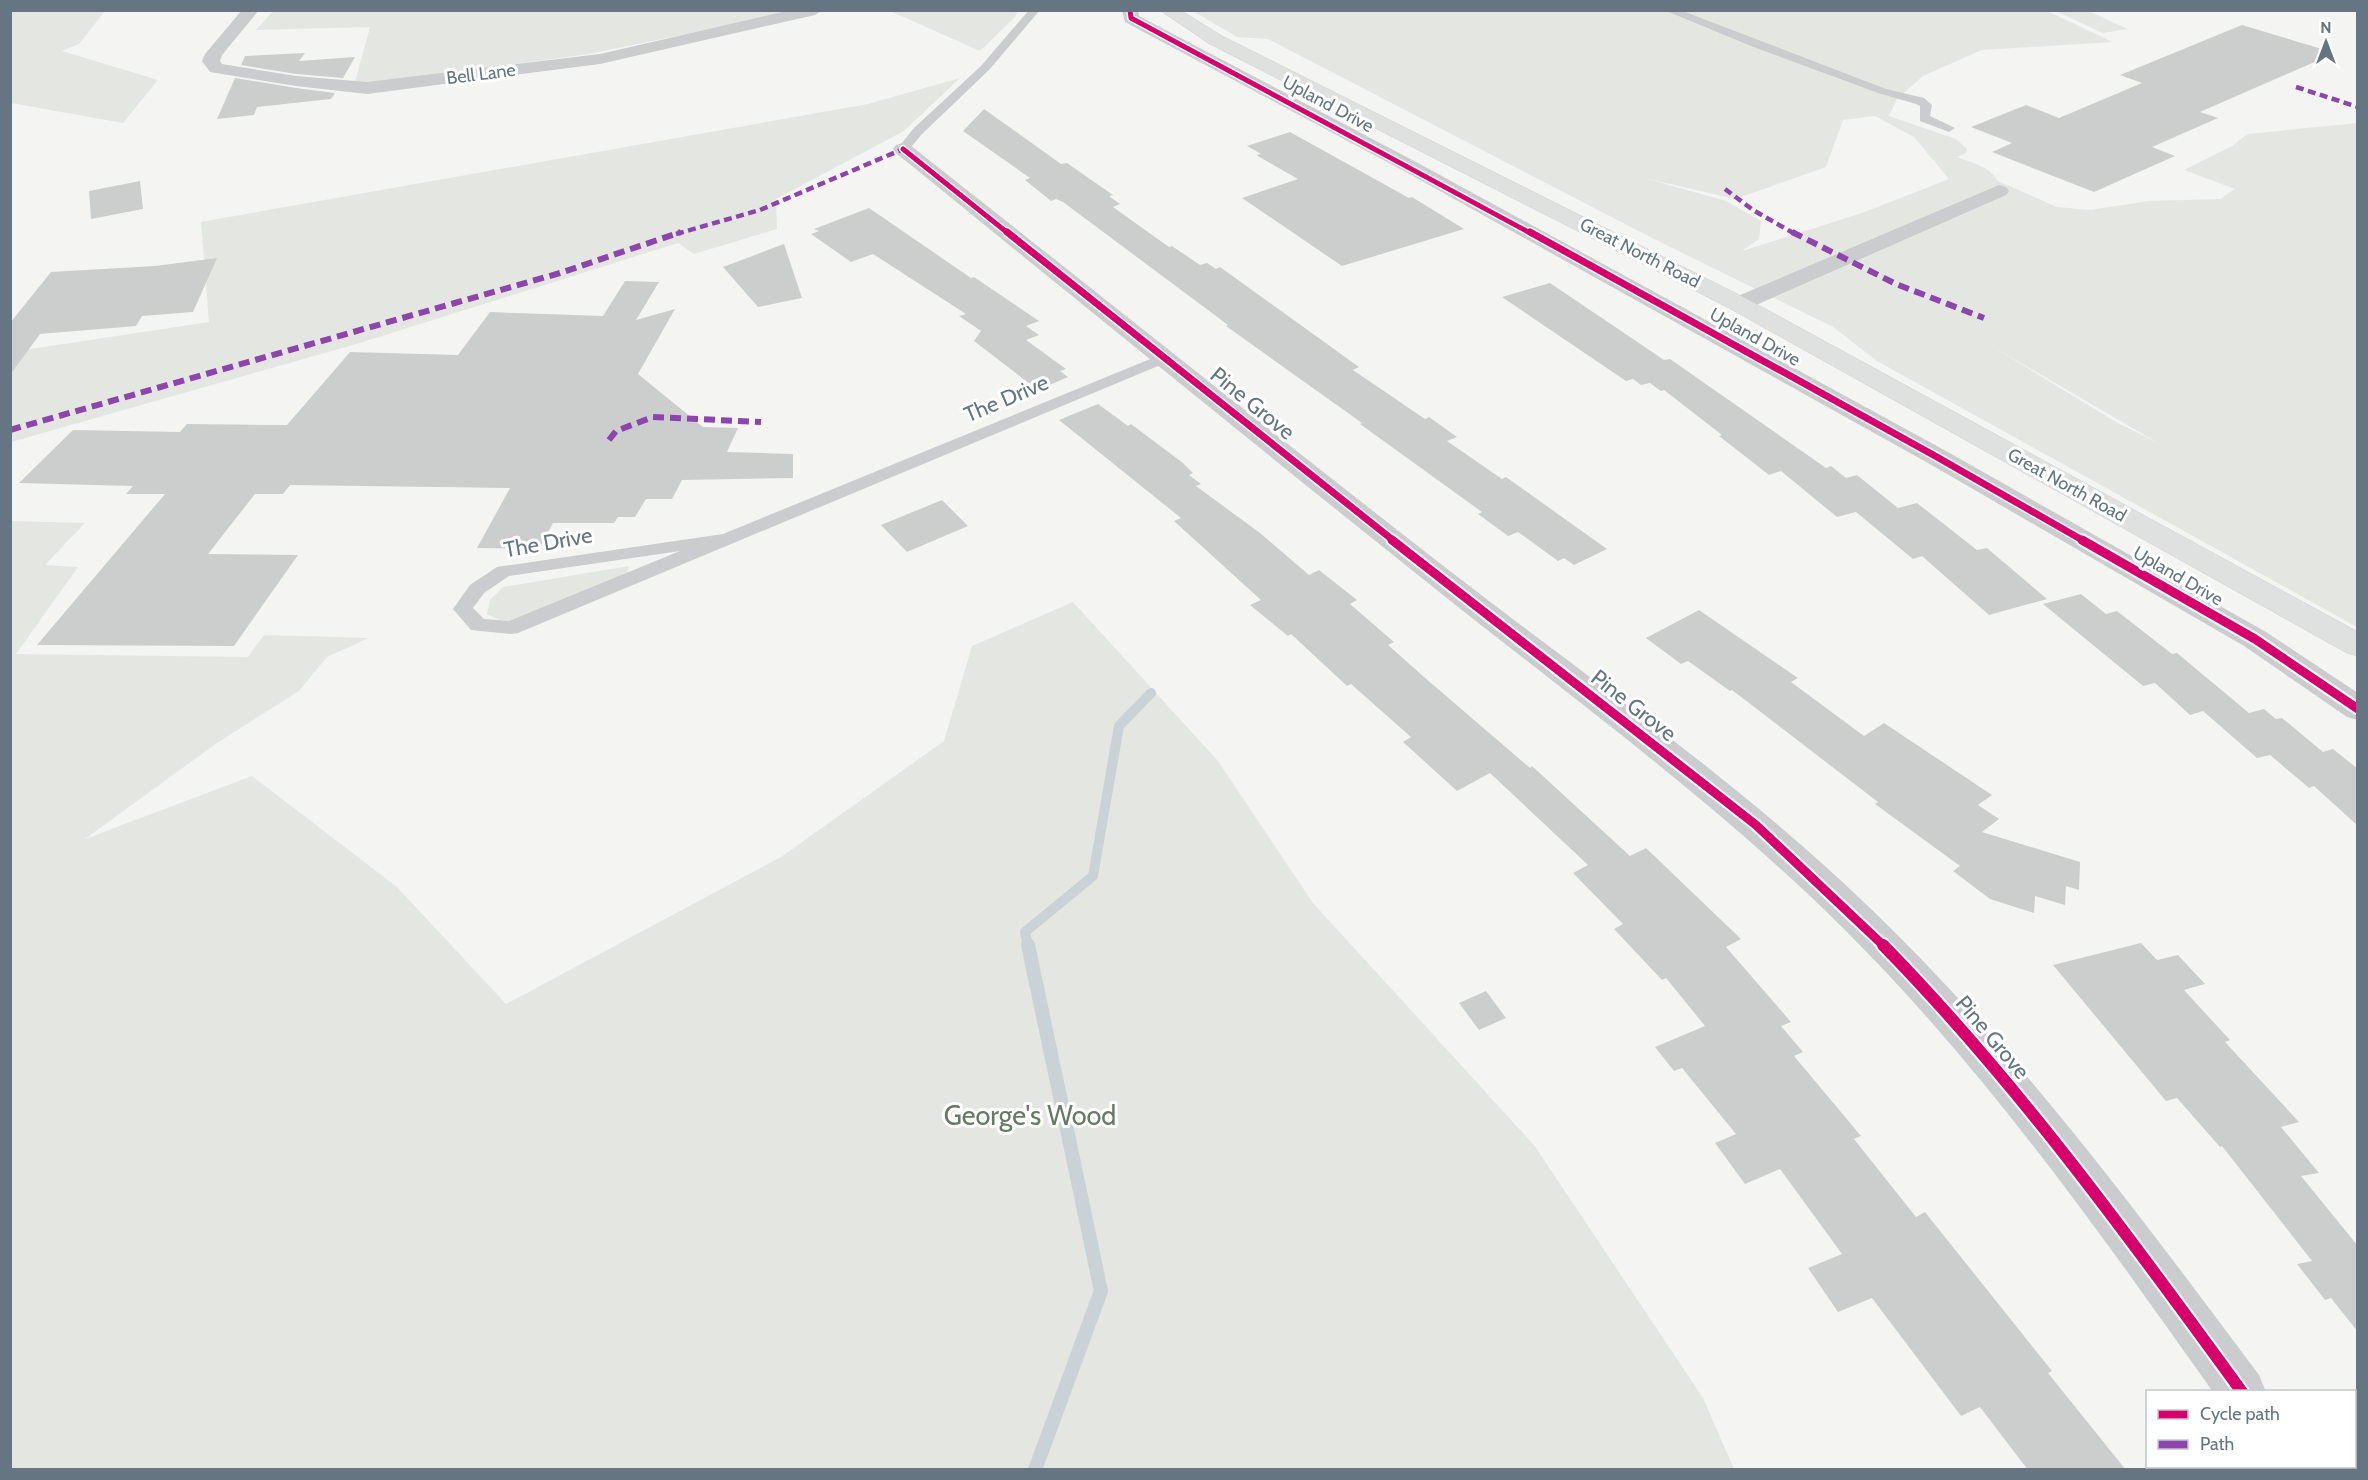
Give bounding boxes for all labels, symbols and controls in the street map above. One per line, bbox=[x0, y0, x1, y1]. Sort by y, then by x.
north arrow bbox=[2296, 12, 2356, 72]
text: N bbox=[2320, 18, 2332, 37]
street label: Bell Lane bbox=[445, 59, 517, 89]
street label: Upland Drive bbox=[1279, 71, 1377, 137]
street label: Great North Road bbox=[1576, 213, 1704, 293]
street label: Upland Drive bbox=[1706, 303, 1804, 371]
street label: Pine Grove bbox=[1205, 361, 1300, 446]
street label: The Drive bbox=[960, 369, 1052, 428]
street label: Great North Road bbox=[2004, 443, 2130, 527]
street label: The Drive bbox=[502, 521, 594, 564]
street label: Upland Drive bbox=[2129, 541, 2227, 611]
street label: Pine Grove bbox=[1586, 664, 1682, 747]
street label: Pine Grove bbox=[1950, 990, 2035, 1085]
park label: George's Wood bbox=[944, 1099, 1116, 1132]
legend bbox=[2146, 1390, 2356, 1468]
text: Cycle path bbox=[2200, 1403, 2280, 1425]
text: Path bbox=[2200, 1433, 2234, 1455]

